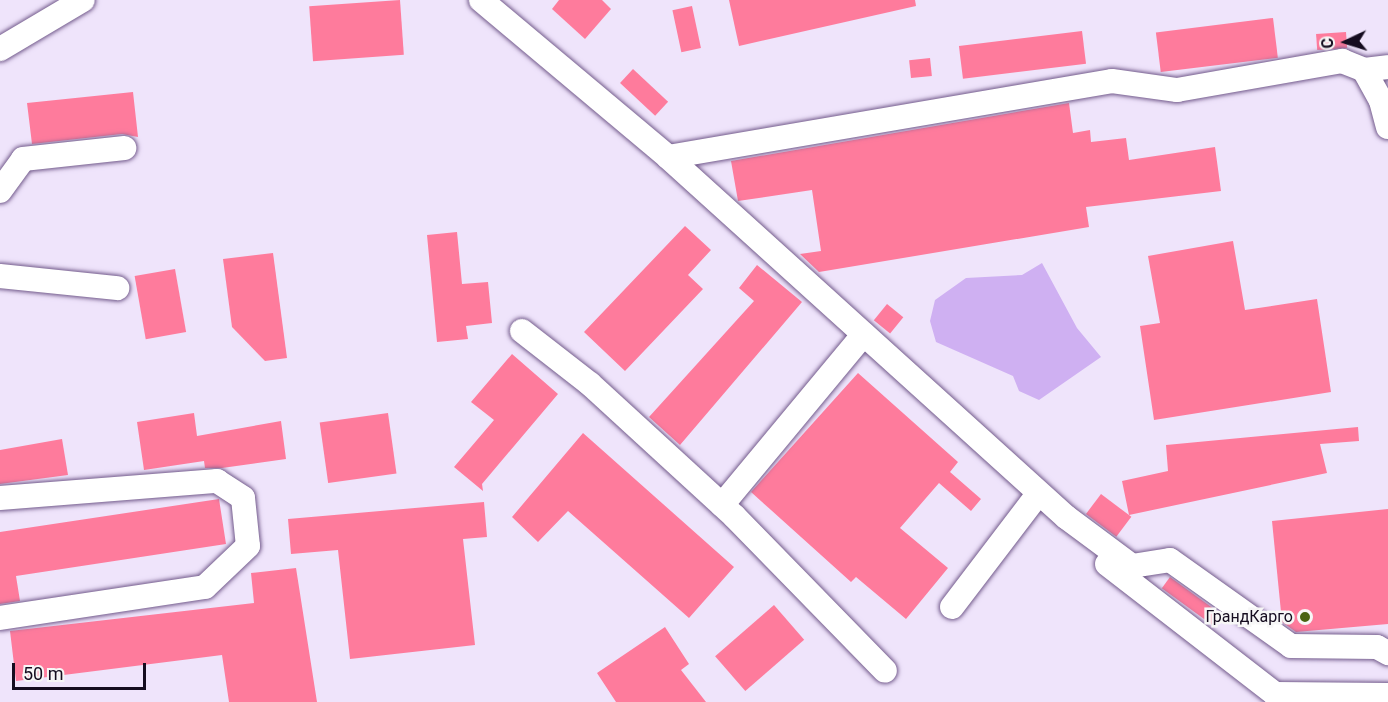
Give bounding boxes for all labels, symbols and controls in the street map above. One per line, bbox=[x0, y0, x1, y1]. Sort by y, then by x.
north arrow bbox=[1316, 12, 1376, 72]
text: С bbox=[1318, 37, 1337, 49]
place label: ГрандКарго bbox=[1205, 607, 1293, 627]
marker: ГрандКарго bbox=[1298, 610, 1312, 624]
scale bar bbox=[15, 651, 148, 689]
text: 50 m bbox=[23, 663, 63, 684]

